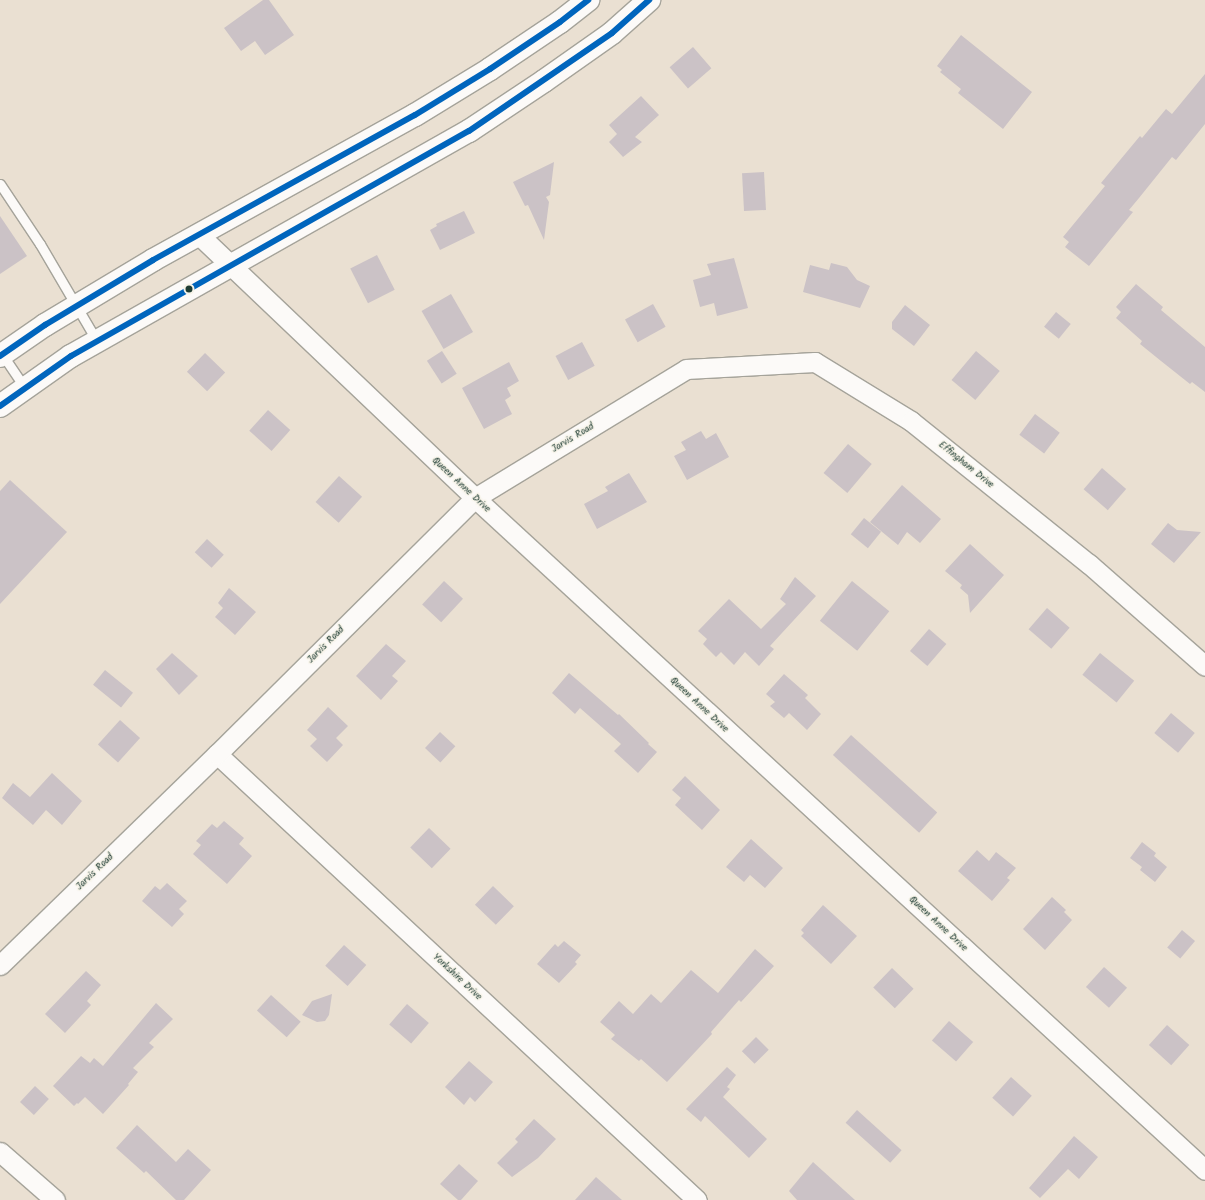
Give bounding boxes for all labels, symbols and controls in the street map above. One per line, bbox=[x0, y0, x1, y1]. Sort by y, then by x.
unlabelled marker bbox=[184, 284, 194, 294]
street label: Jarvis Road bbox=[550, 421, 596, 455]
street label: Effingham Drive bbox=[936, 439, 996, 491]
street label: Queen Anne Drive bbox=[429, 455, 493, 515]
street label: Jarvis Road bbox=[305, 624, 347, 666]
street label: Queen Anne Drive bbox=[667, 675, 731, 735]
street label: Jarvis Road bbox=[74, 851, 116, 893]
street label: Queen Anne Drive bbox=[906, 894, 970, 954]
street label: Yorkshire Drive bbox=[430, 951, 484, 1003]

